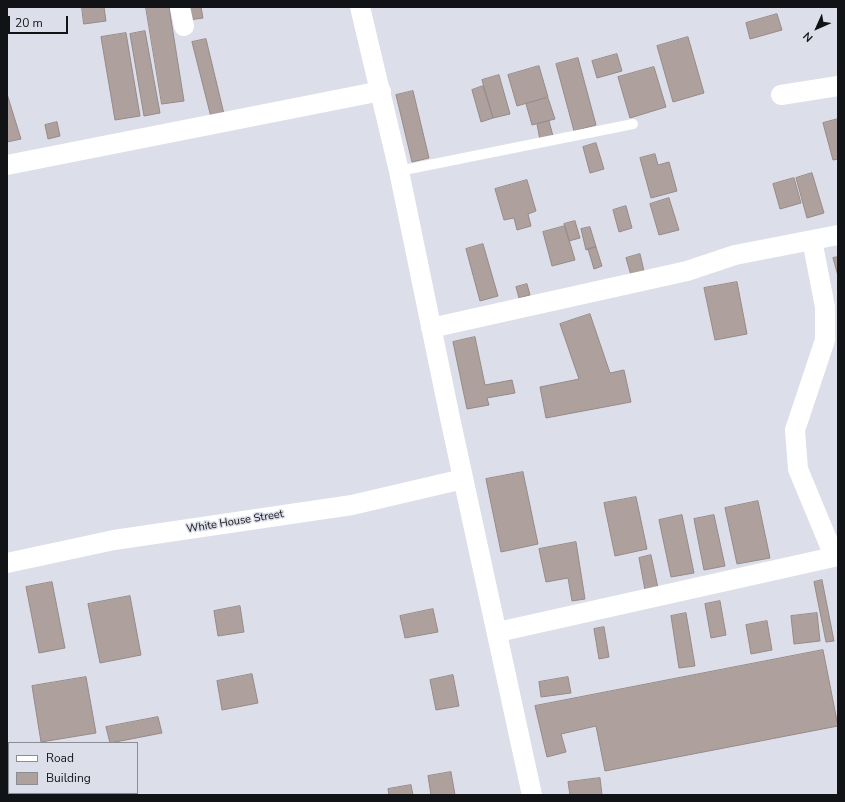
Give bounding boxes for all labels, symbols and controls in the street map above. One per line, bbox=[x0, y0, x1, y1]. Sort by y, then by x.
scale bar bbox=[10, 8, 70, 34]
north arrow bbox=[797, 8, 837, 48]
text: 20 m bbox=[15, 15, 43, 31]
text: N bbox=[800, 29, 816, 45]
street label: White House Street bbox=[186, 508, 284, 536]
legend bbox=[8, 742, 138, 794]
text: Road bbox=[46, 750, 74, 766]
text: Building bbox=[46, 770, 91, 786]

